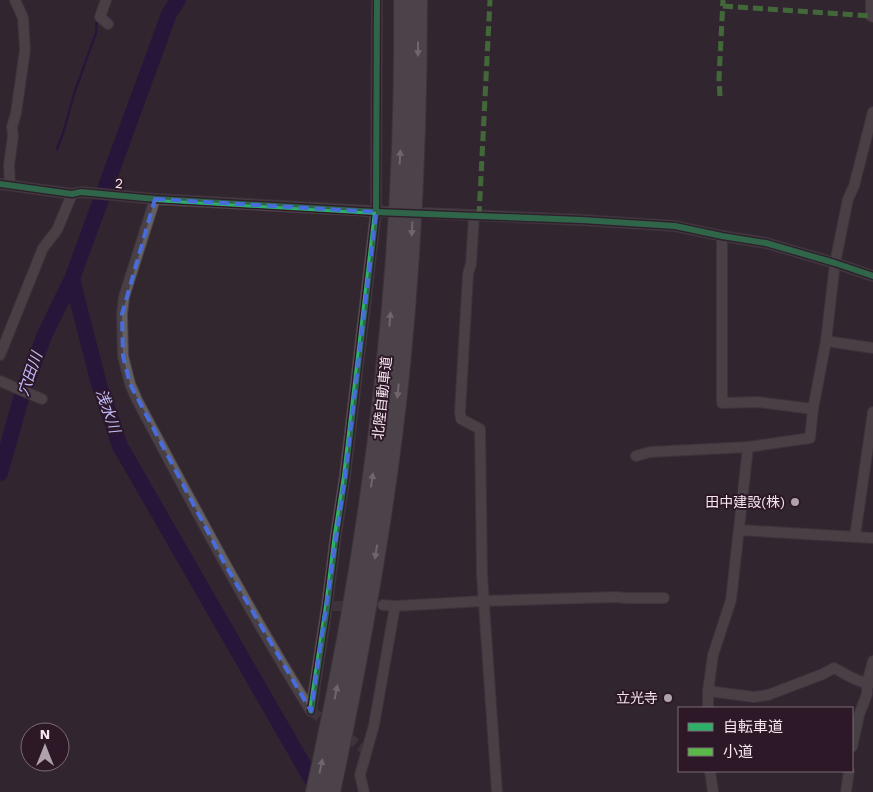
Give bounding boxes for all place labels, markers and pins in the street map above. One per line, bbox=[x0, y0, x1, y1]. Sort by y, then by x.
place label: 田中建設(株) bbox=[705, 494, 785, 510]
marker: 田中建設(株) bbox=[789, 496, 801, 508]
place label: 立光寺 bbox=[616, 690, 658, 706]
marker: 立光寺 bbox=[662, 692, 674, 704]

